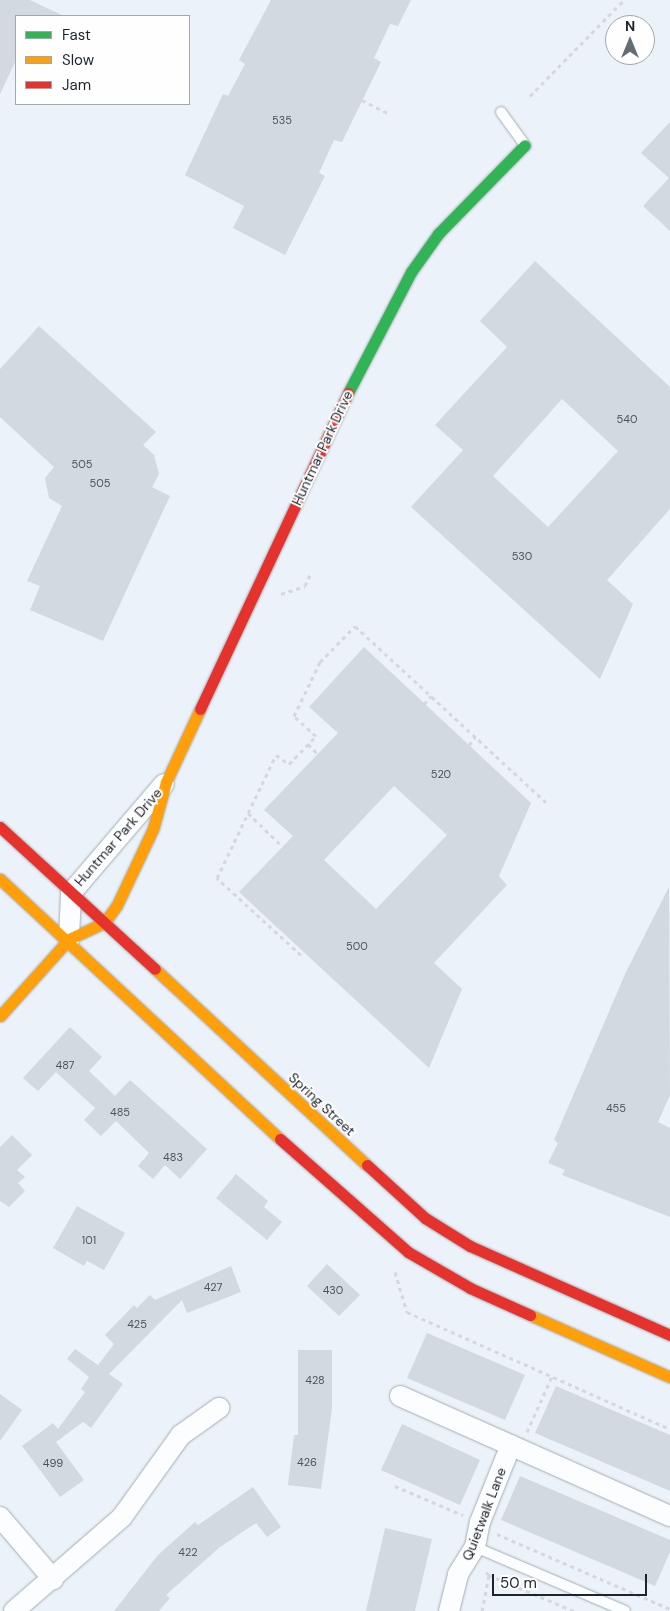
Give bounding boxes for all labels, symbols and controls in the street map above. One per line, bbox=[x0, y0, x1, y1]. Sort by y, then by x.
legend bbox=[15, 15, 190, 105]
north arrow bbox=[605, 15, 655, 65]
text: N bbox=[625, 17, 635, 35]
text: Fast bbox=[62, 25, 91, 45]
text: Slow bbox=[62, 50, 94, 70]
text: Jam bbox=[62, 75, 91, 95]
house number: 535 bbox=[272, 113, 292, 127]
street label: Huntmar Park Drive bbox=[288, 388, 356, 508]
house number: 540 bbox=[617, 412, 637, 426]
house number: 505 bbox=[72, 457, 92, 471]
house number: 505 bbox=[90, 476, 110, 490]
house number: 530 bbox=[512, 549, 532, 563]
house number: 520 bbox=[431, 767, 451, 781]
street label: Huntmar Park Drive bbox=[71, 784, 165, 890]
house number: 500 bbox=[346, 939, 368, 953]
house number: 487 bbox=[56, 1058, 74, 1072]
street label: Spring Street bbox=[285, 1069, 359, 1139]
house number: 455 bbox=[606, 1101, 626, 1115]
house number: 485 bbox=[110, 1105, 130, 1119]
house number: 483 bbox=[163, 1150, 183, 1164]
house number: 101 bbox=[82, 1233, 96, 1247]
house number: 427 bbox=[204, 1280, 222, 1294]
house number: 430 bbox=[323, 1283, 343, 1297]
house number: 425 bbox=[127, 1317, 147, 1331]
house number: 428 bbox=[305, 1373, 325, 1387]
house number: 426 bbox=[297, 1455, 317, 1469]
house number: 499 bbox=[43, 1456, 63, 1470]
street label: Quietwalk Lane bbox=[459, 1465, 509, 1563]
house number: 422 bbox=[178, 1545, 198, 1559]
scale bar bbox=[495, 1564, 650, 1596]
text: 50 m bbox=[500, 1573, 537, 1593]

